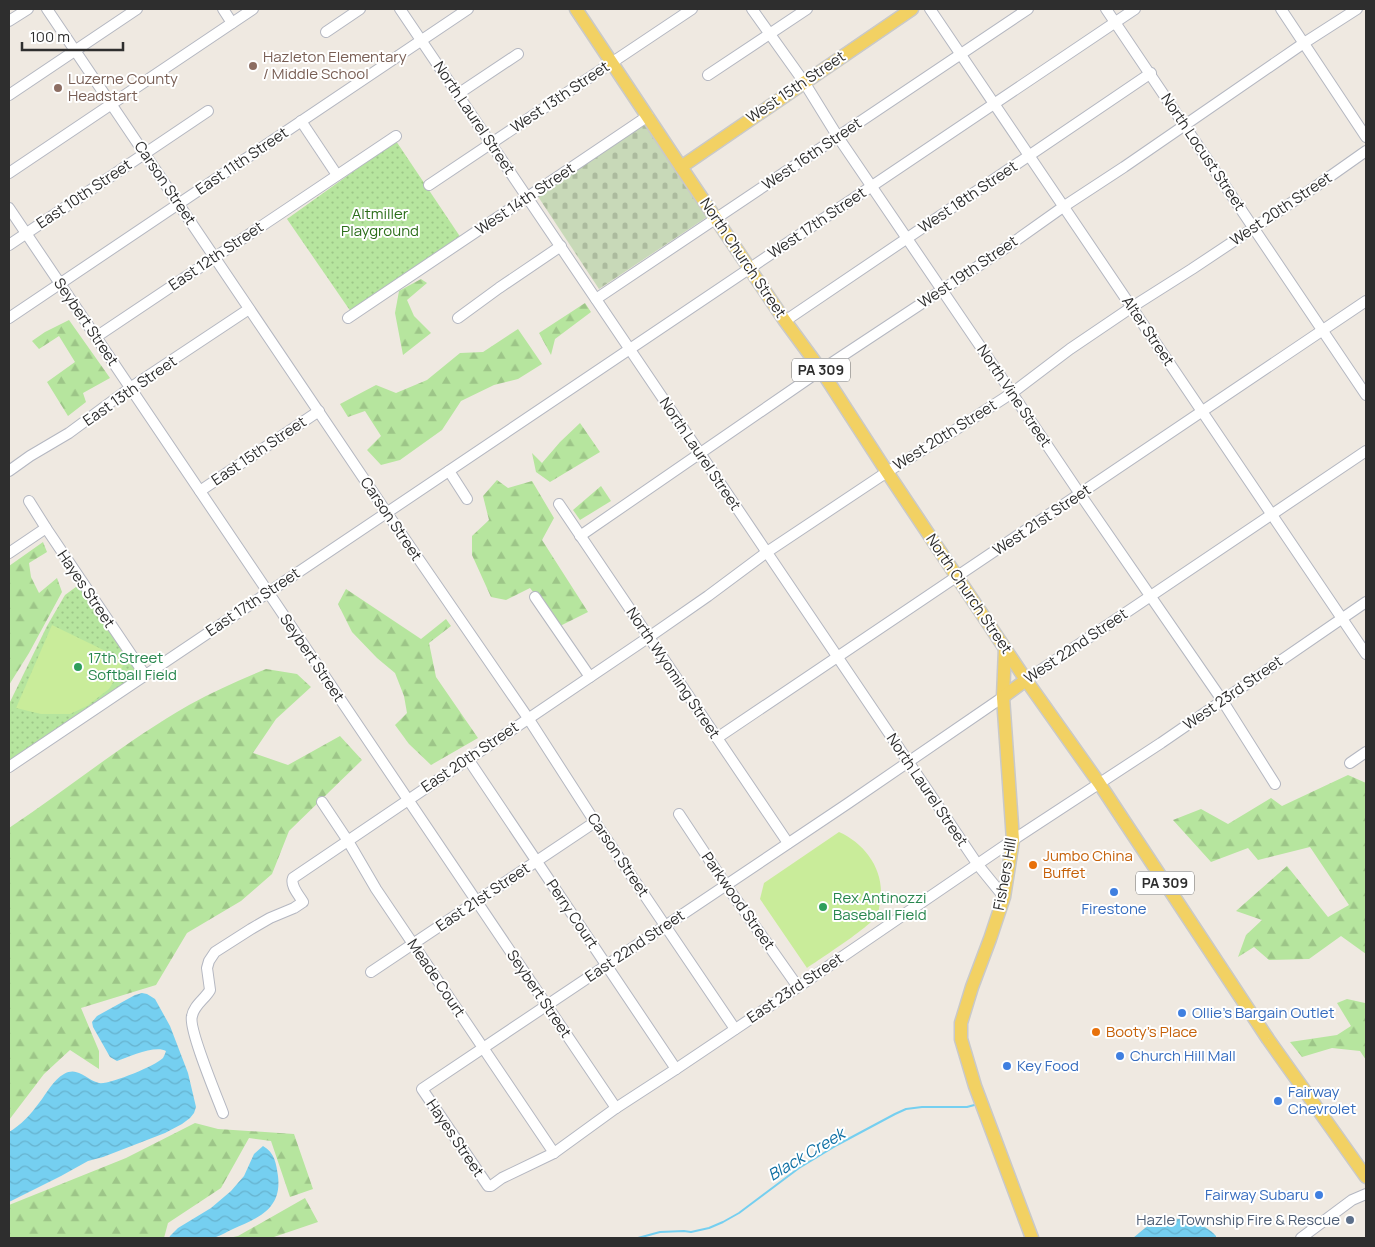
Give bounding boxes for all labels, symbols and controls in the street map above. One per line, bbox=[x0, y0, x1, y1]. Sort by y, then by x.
scale bar bbox=[22, 20, 124, 52]
text: 100 m bbox=[30, 26, 70, 47]
place label: Hazleton Elementary / Middle School bbox=[263, 46, 407, 84]
street label: West 15th Street bbox=[742, 46, 849, 128]
street label: West 13th Street bbox=[506, 56, 613, 137]
street label: North Laurel Street bbox=[429, 57, 520, 178]
marker: Hazleton Elementary / Middle School bbox=[247, 60, 259, 72]
place label: Luzerne County Headstart bbox=[68, 68, 178, 106]
marker: Luzerne County Headstart bbox=[52, 82, 64, 94]
street label: North Locust Street bbox=[1156, 89, 1250, 214]
street label: West 16th Street bbox=[758, 112, 866, 195]
street label: East 11th Street bbox=[191, 122, 292, 199]
street label: Carson Street bbox=[130, 137, 201, 229]
street label: East 10th Street bbox=[32, 154, 135, 233]
street label: West 18th Street bbox=[914, 156, 1021, 238]
street label: West 14th Street bbox=[471, 158, 578, 240]
street label: West 20th Street bbox=[1226, 167, 1336, 250]
street label: West 17th Street bbox=[764, 182, 870, 263]
street label: North Church Street bbox=[695, 194, 791, 322]
park label: Altmiller Playground bbox=[341, 203, 419, 241]
street label: East 12th Street bbox=[164, 216, 267, 295]
street label: West 19th Street bbox=[914, 230, 1022, 313]
street label: Seybert Street bbox=[49, 274, 124, 370]
street label: Alter Street bbox=[1117, 292, 1179, 370]
street label: North Vine Street bbox=[972, 340, 1057, 451]
street label: East 13th Street bbox=[79, 350, 181, 431]
road number: PA 309 bbox=[792, 358, 850, 382]
street label: North Laurel Street bbox=[655, 393, 746, 514]
street label: West 20th Street bbox=[889, 394, 1001, 475]
street label: East 15th Street bbox=[207, 411, 310, 490]
street label: Carson Street bbox=[356, 473, 427, 565]
street label: West 21st Street bbox=[989, 479, 1095, 560]
street label: North Church Street bbox=[921, 530, 1017, 658]
street label: Hayes Street bbox=[53, 546, 120, 632]
street label: East 17th Street bbox=[202, 562, 304, 641]
street label: North Wyoming Street bbox=[622, 603, 725, 742]
street label: West 22nd Street bbox=[1020, 603, 1132, 688]
street label: Seybert Street bbox=[275, 610, 350, 706]
place label: 17th Street Softball Field bbox=[88, 647, 177, 685]
street label: West 23rd Street bbox=[1179, 650, 1287, 735]
marker: 17th Street Softball Field bbox=[72, 661, 84, 673]
street label: East 20th Street bbox=[417, 716, 523, 797]
street label: North Laurel Street bbox=[882, 729, 973, 850]
street label: Carson Street bbox=[583, 809, 654, 901]
street label: Fishers Hill bbox=[988, 836, 1021, 912]
place label: Jumbo China Buffet bbox=[1043, 845, 1133, 883]
street label: Parkwood Street bbox=[697, 848, 780, 954]
street label: East 21st Street bbox=[432, 857, 534, 936]
marker: Jumbo China Buffet bbox=[1027, 859, 1039, 871]
road number: PA 309 bbox=[1136, 871, 1194, 894]
street label: Perry Court bbox=[542, 875, 603, 952]
marker: Firestone bbox=[1108, 886, 1120, 898]
place label: Rex Antinozzi Baseball Field bbox=[833, 887, 927, 925]
place label: Firestone bbox=[1081, 898, 1147, 919]
marker: Rex Antinozzi Baseball Field bbox=[817, 901, 829, 913]
street label: East 22nd Street bbox=[581, 905, 689, 987]
street label: Meade Court bbox=[403, 934, 470, 1021]
street label: Seybert Street bbox=[502, 946, 577, 1042]
street label: East 23rd Street bbox=[743, 948, 847, 1028]
place label: Ollie's Bargain Outlet bbox=[1192, 1002, 1334, 1023]
marker: Ollie's Bargain Outlet bbox=[1176, 1007, 1188, 1019]
place label: Booty's Place bbox=[1106, 1021, 1198, 1042]
marker: Booty's Place bbox=[1090, 1026, 1102, 1038]
place label: Church Hill Mall bbox=[1130, 1045, 1236, 1066]
marker: Church Hill Mall bbox=[1114, 1050, 1126, 1062]
place label: Key Food bbox=[1017, 1055, 1079, 1076]
marker: Key Food bbox=[1001, 1060, 1013, 1072]
place label: Fairway Chevrolet bbox=[1288, 1081, 1356, 1119]
street label: Hayes Street bbox=[422, 1095, 489, 1181]
marker: Fairway Chevrolet bbox=[1272, 1095, 1284, 1107]
water label: Black Creek bbox=[763, 1121, 850, 1186]
place label: Fairway Subaru bbox=[1205, 1184, 1309, 1205]
marker: Fairway Subaru bbox=[1313, 1189, 1325, 1201]
place label: Hazle Township Fire & Rescue bbox=[1136, 1209, 1340, 1230]
marker: Hazle Township Fire & Rescue bbox=[1344, 1214, 1356, 1226]

